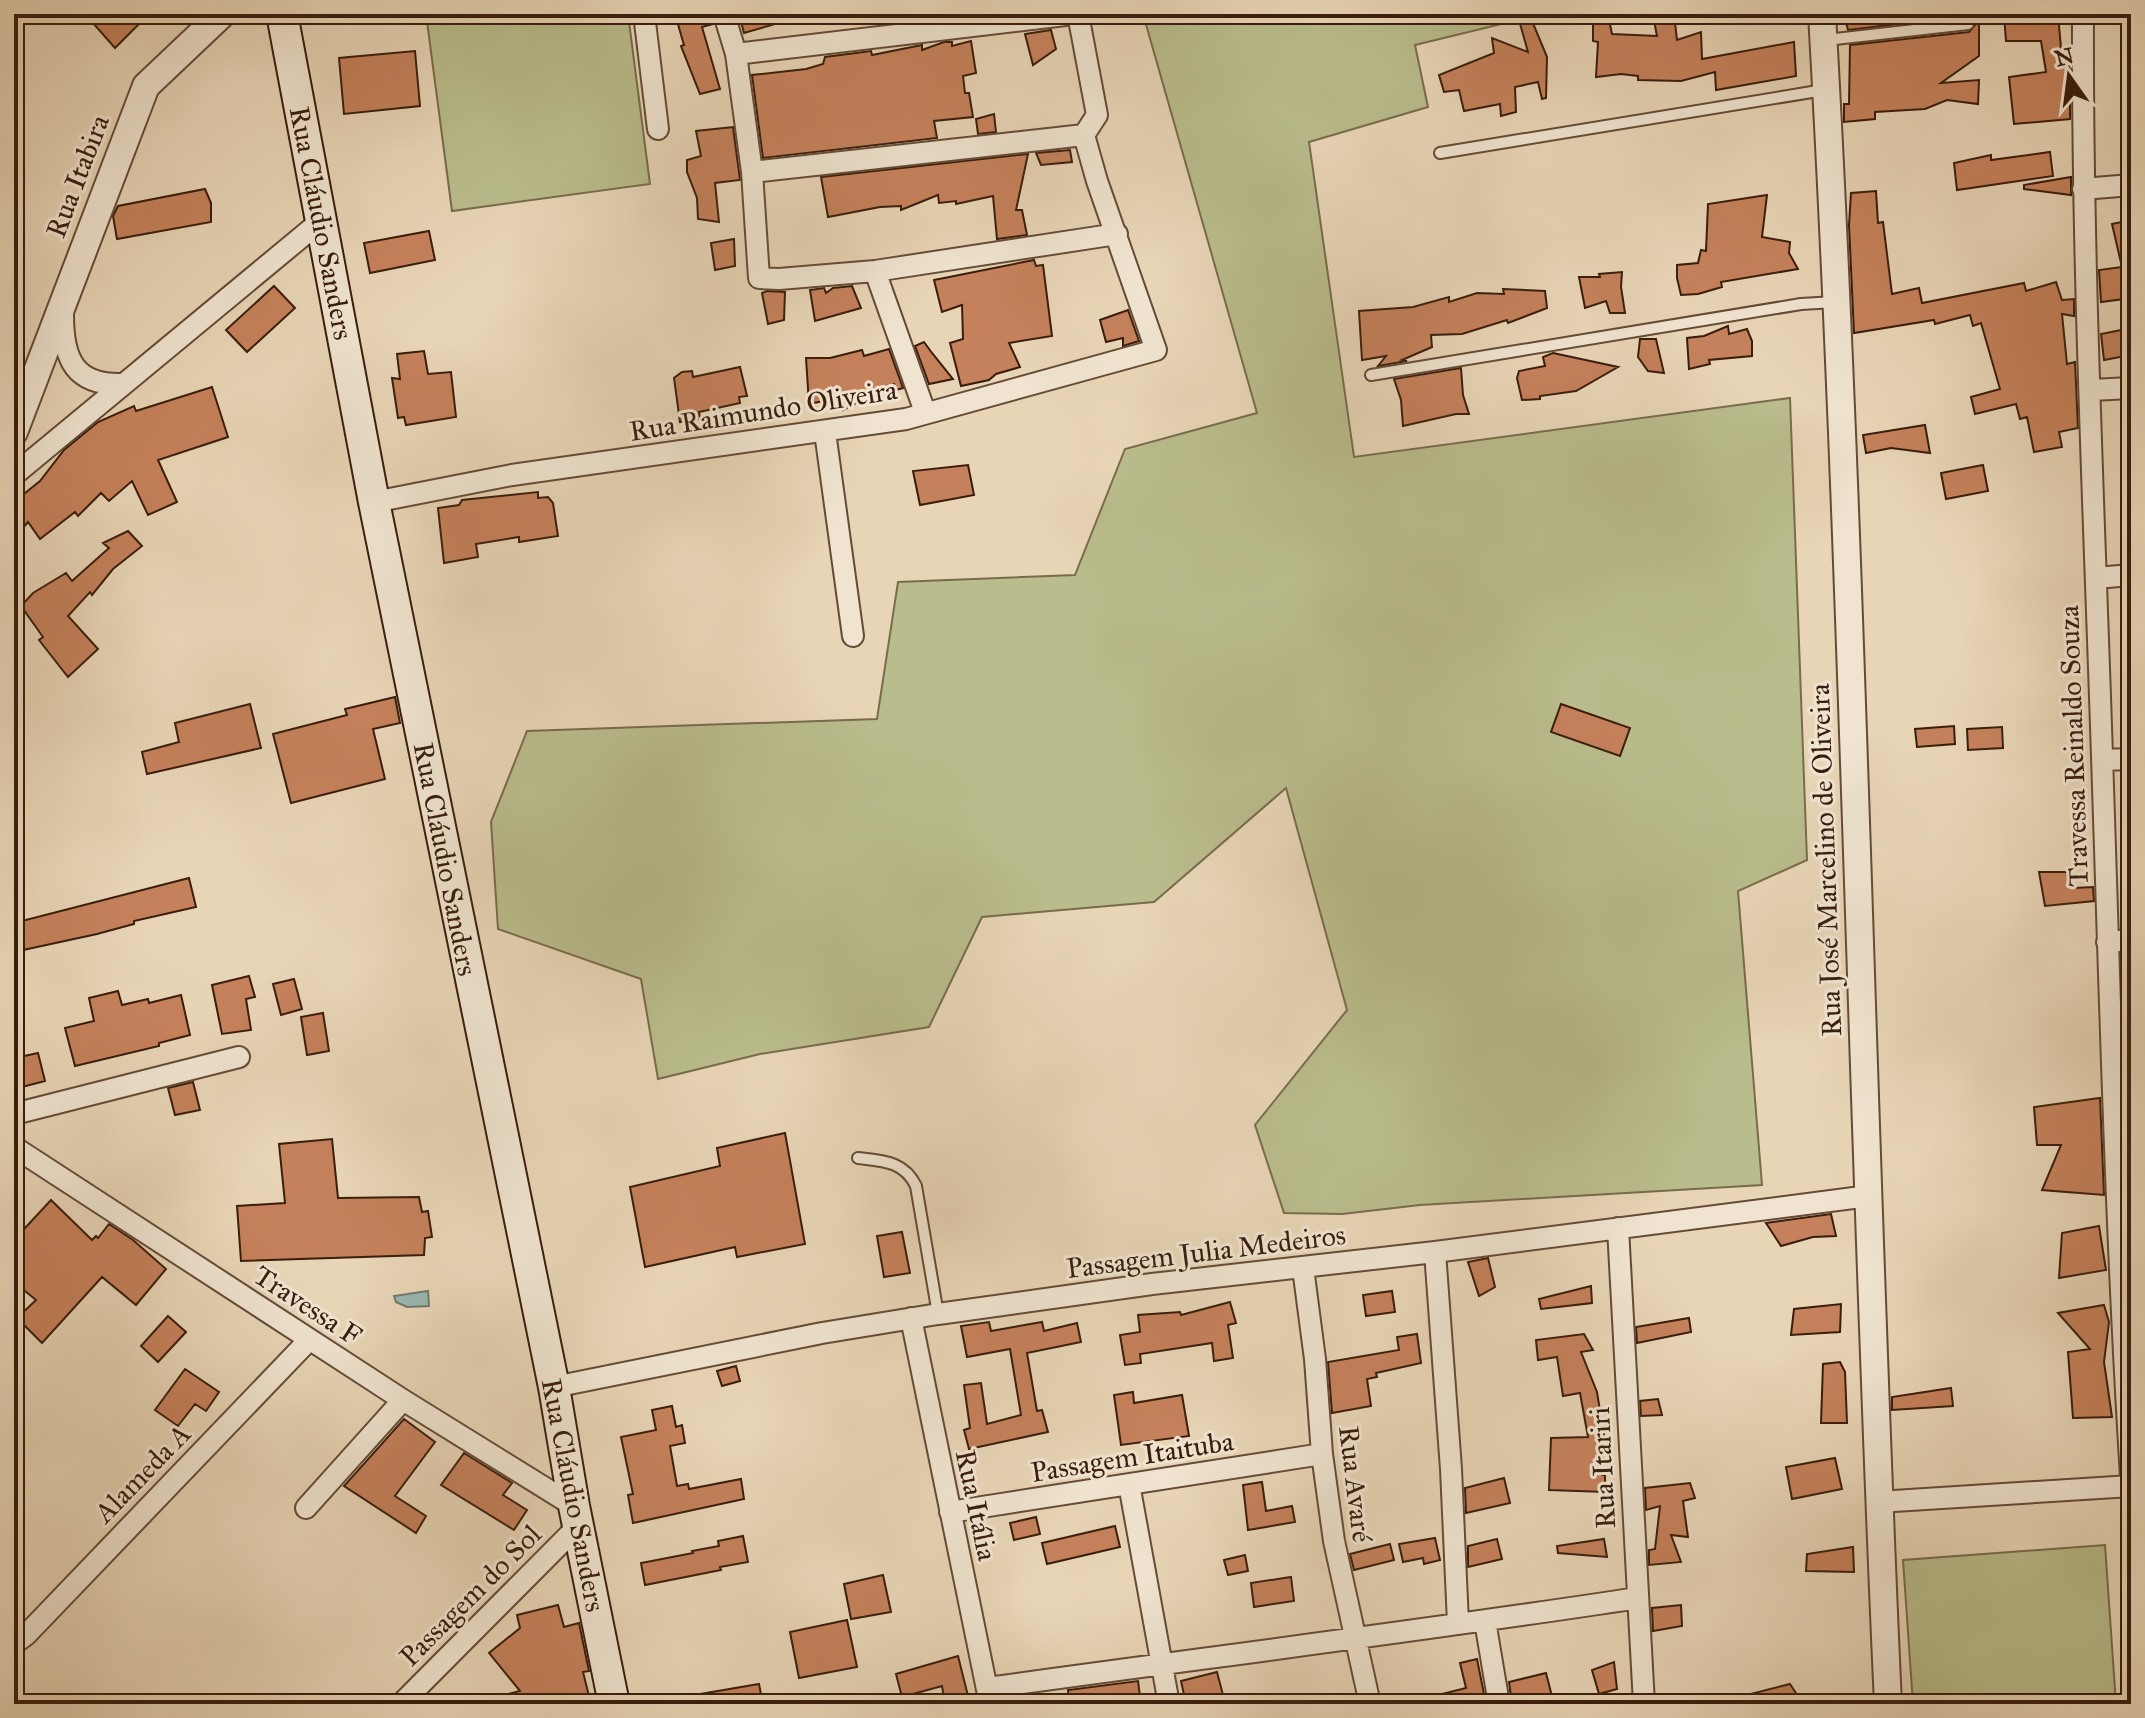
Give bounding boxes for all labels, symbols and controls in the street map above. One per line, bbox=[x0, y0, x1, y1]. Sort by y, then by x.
north arrow bbox=[2029, 36, 2109, 116]
text: N bbox=[2052, 42, 2077, 72]
street label: Rua Cláudio Sanders bbox=[282, 103, 361, 343]
street label: Rua Itabira bbox=[38, 110, 117, 243]
street label: Rua Raimundo Oliveira bbox=[627, 372, 899, 449]
street label: Travessa Reinaldo Souza bbox=[2051, 605, 2096, 887]
street label: Rua José Marcelino de Oliveira bbox=[1802, 683, 1849, 1037]
street label: Rua Cláudio Sanders bbox=[406, 739, 485, 979]
street label: Passagem Julia Medeiros bbox=[1064, 1217, 1348, 1286]
street label: Travessa F bbox=[247, 1258, 368, 1353]
street label: Rua Cláudio Sanders bbox=[534, 1375, 613, 1615]
street label: Rua Itariri bbox=[1582, 1406, 1623, 1530]
street label: Alameda A bbox=[86, 1416, 198, 1531]
street label: Passagem Itaituba bbox=[1028, 1423, 1236, 1490]
street label: Rua Avaré bbox=[1331, 1424, 1380, 1545]
street label: Rua Itália bbox=[948, 1446, 1005, 1564]
street label: Passagem do Sol bbox=[392, 1517, 549, 1674]

